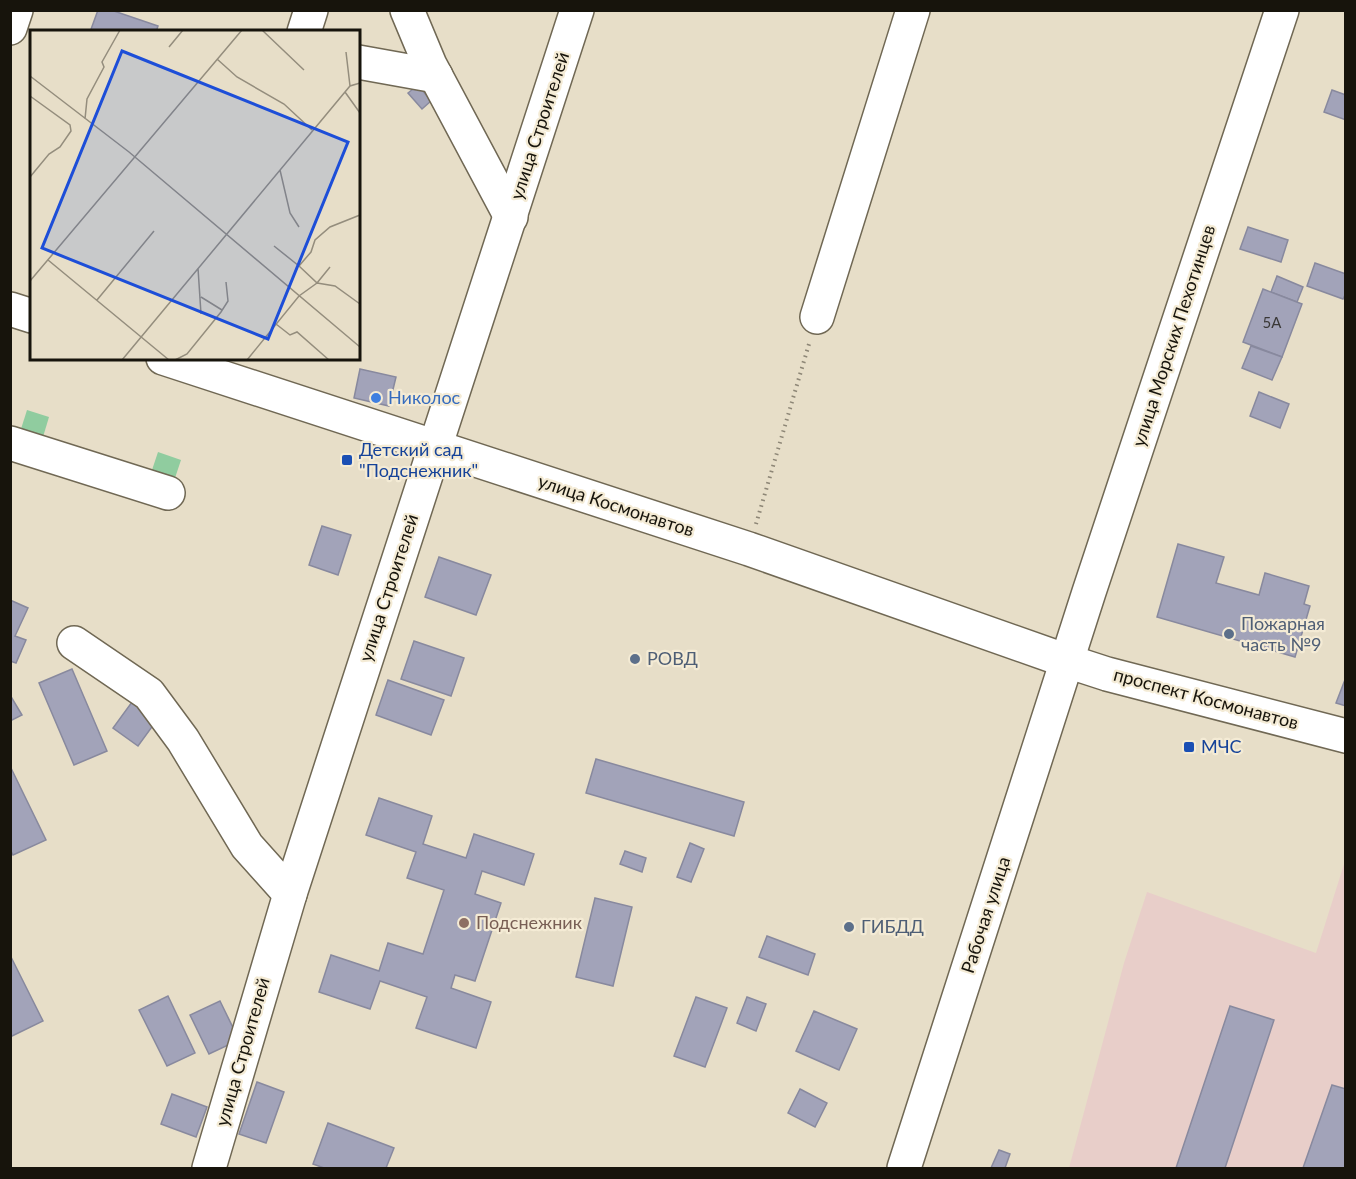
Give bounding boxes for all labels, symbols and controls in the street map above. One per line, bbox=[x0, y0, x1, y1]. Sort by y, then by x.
inset map bbox=[30, 30, 360, 360]
street label: улица Строителей bbox=[505, 49, 573, 202]
street label: улица Морских Пехотинцев bbox=[1127, 222, 1219, 449]
house number: 5А bbox=[1263, 313, 1282, 331]
place label: Николос bbox=[388, 386, 461, 408]
marker: Николос bbox=[369, 391, 383, 405]
place label: Детский сад "Подснежник" bbox=[359, 438, 478, 481]
marker: Детский сад "Подснежник" bbox=[340, 453, 354, 467]
street label: улица Космонавтов bbox=[536, 469, 697, 541]
street label: улица Строителей bbox=[354, 511, 422, 664]
place label: Пожарная часть №9 bbox=[1241, 612, 1325, 655]
marker: Пожарная часть №9 bbox=[1222, 627, 1236, 641]
place label: РОВД bbox=[647, 647, 698, 669]
marker: РОВД bbox=[628, 652, 642, 666]
street label: проспект Космонавтов bbox=[1111, 663, 1301, 733]
place label: МЧС bbox=[1201, 735, 1242, 757]
marker: МЧС bbox=[1182, 740, 1196, 754]
street label: Рабочая улица bbox=[956, 854, 1014, 976]
place label: Подснежник bbox=[476, 911, 583, 933]
place label: ГИБДД bbox=[861, 915, 924, 937]
marker: Подснежник bbox=[457, 916, 471, 930]
marker: ГИБДД bbox=[842, 920, 856, 934]
street label: улица Строителей bbox=[210, 975, 274, 1129]

